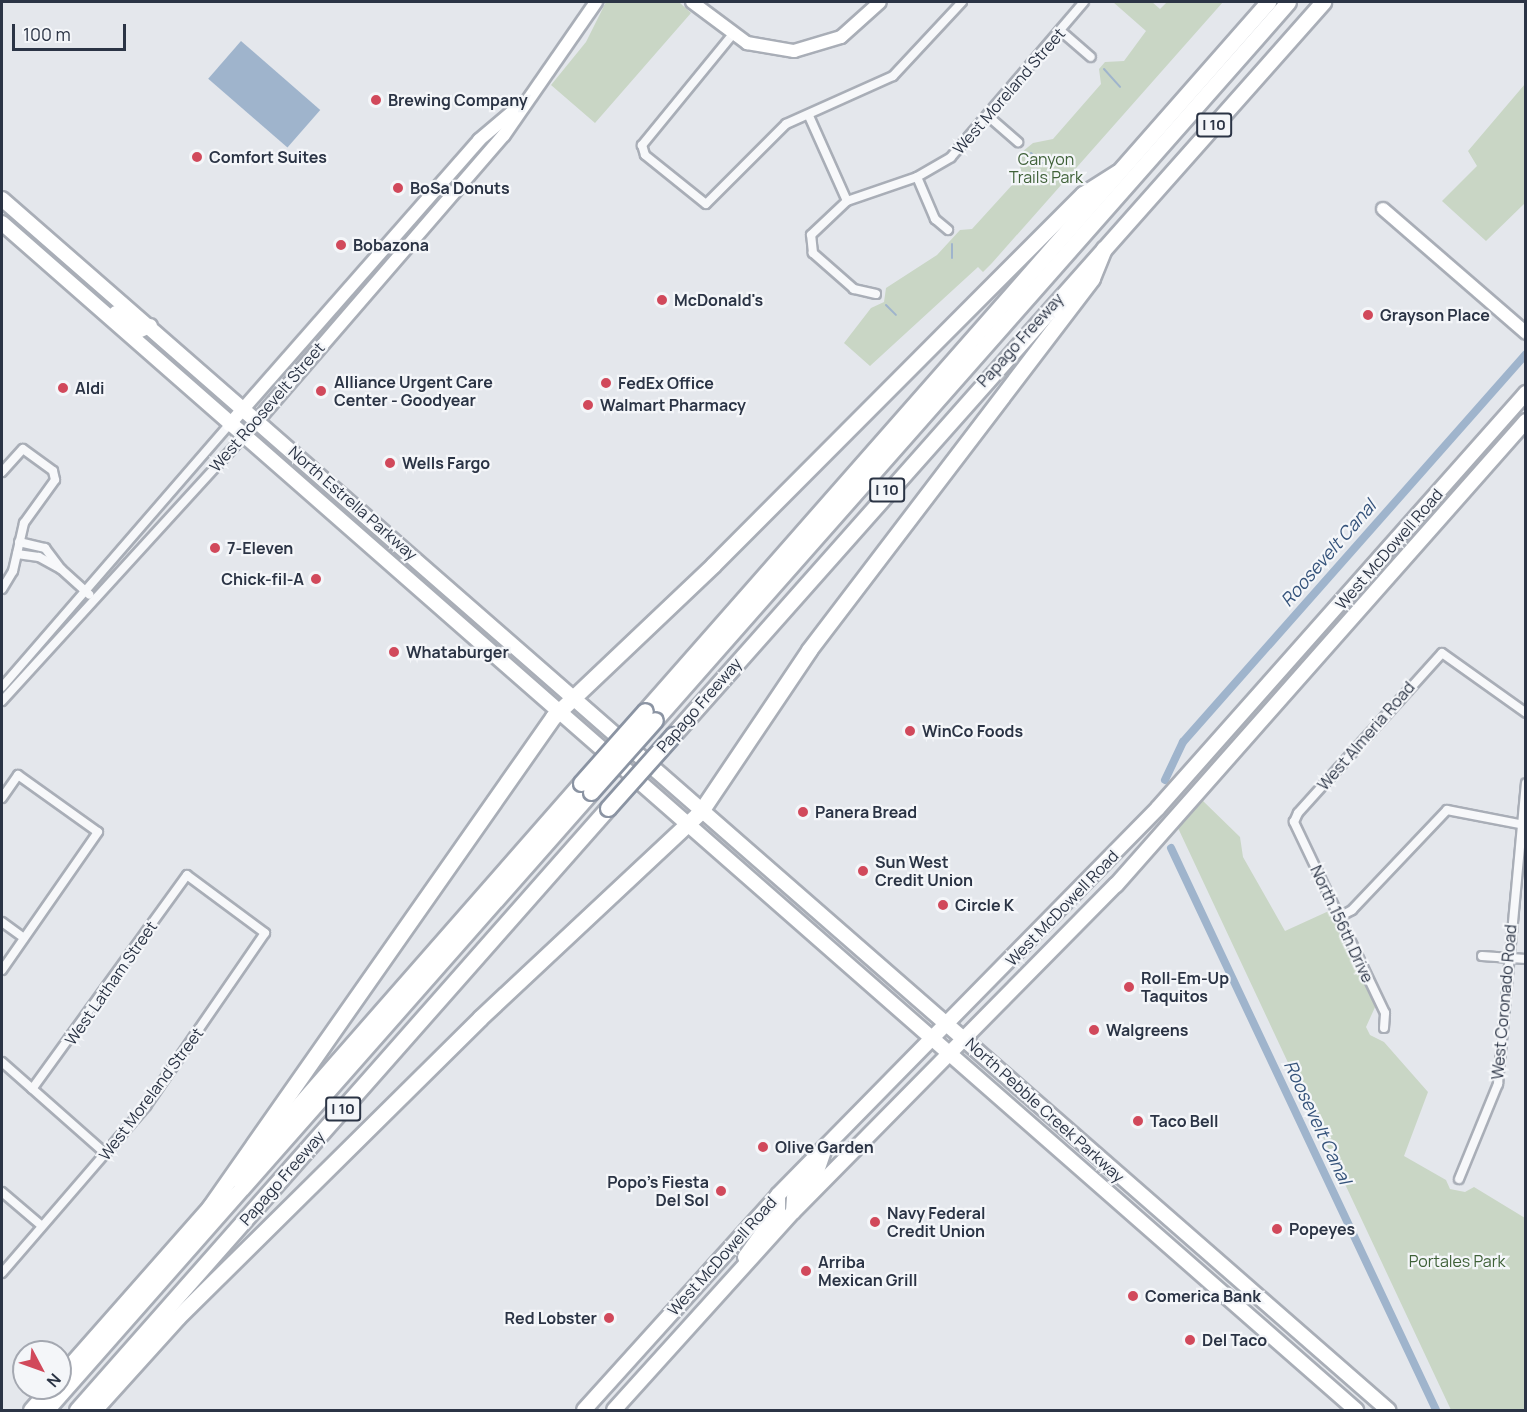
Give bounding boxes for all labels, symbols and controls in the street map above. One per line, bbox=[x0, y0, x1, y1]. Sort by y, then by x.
scale bar bbox=[15, 12, 129, 50]
text: 100 m bbox=[23, 22, 71, 46]
street label: West Moreland Street bbox=[949, 24, 1069, 158]
place label: Brewing Company bbox=[388, 90, 528, 110]
marker: Brewing Company bbox=[369, 93, 383, 107]
road number: I 10 bbox=[1196, 113, 1232, 137]
place label: Comfort Suites bbox=[209, 147, 327, 167]
park label: Canyon Trails Park bbox=[1009, 149, 1083, 187]
marker: Comfort Suites bbox=[190, 150, 204, 164]
place label: BoSa Donuts bbox=[410, 178, 510, 198]
marker: BoSa Donuts bbox=[391, 181, 405, 195]
place label: Bobazona bbox=[353, 235, 429, 255]
marker: Bobazona bbox=[334, 238, 348, 252]
street label: Papago Freeway bbox=[973, 289, 1067, 391]
place label: McDonald's bbox=[674, 290, 763, 310]
marker: McDonald's bbox=[655, 293, 669, 307]
place label: Grayson Place bbox=[1380, 305, 1490, 325]
marker: Grayson Place bbox=[1361, 308, 1375, 322]
street label: West Roosevelt Street bbox=[206, 338, 328, 476]
place label: Alliance Urgent Care Center - Goodyear bbox=[334, 372, 493, 410]
place label: FedEx Office bbox=[618, 373, 714, 393]
marker: FedEx Office bbox=[599, 376, 613, 390]
place label: Aldi bbox=[75, 378, 105, 398]
marker: Aldi bbox=[56, 381, 70, 395]
marker: Alliance Urgent Care Center - Goodyear bbox=[312, 382, 330, 400]
place label: Walmart Pharmacy bbox=[600, 395, 746, 415]
marker: Walmart Pharmacy bbox=[581, 398, 595, 412]
street label: North Estrella Parkway bbox=[285, 442, 421, 564]
place label: Wells Fargo bbox=[402, 453, 490, 473]
marker: Wells Fargo bbox=[383, 456, 397, 470]
road number: I 10 bbox=[869, 478, 905, 502]
street label: West McDowell Road bbox=[1331, 485, 1447, 613]
water label: Roosevelt Canal bbox=[1276, 495, 1380, 611]
place label: 7-Eleven bbox=[227, 538, 293, 558]
marker: 7-Eleven bbox=[208, 541, 222, 555]
place label: Chick-fil-A bbox=[221, 569, 304, 589]
marker: Chick-fil-A bbox=[309, 572, 323, 586]
place label: Whataburger bbox=[406, 642, 509, 662]
marker: Whataburger bbox=[387, 645, 401, 659]
street label: Papago Freeway bbox=[653, 654, 745, 756]
street label: West Almeria Road bbox=[1314, 678, 1418, 794]
place label: WinCo Foods bbox=[922, 721, 1023, 741]
marker: WinCo Foods bbox=[903, 724, 917, 738]
place label: Panera Bread bbox=[815, 802, 917, 822]
marker: Panera Bread bbox=[796, 805, 810, 819]
street label: West McDowell Road bbox=[1002, 846, 1122, 970]
place label: Sun West Credit Union bbox=[875, 852, 973, 890]
street label: North 156th Drive bbox=[1306, 862, 1378, 986]
marker: Sun West Credit Union bbox=[856, 864, 870, 878]
place label: Circle K bbox=[955, 895, 1014, 915]
marker: Circle K bbox=[936, 898, 950, 912]
street label: West Latham Street bbox=[61, 917, 161, 1049]
street label: West Coronado Road bbox=[1488, 924, 1520, 1080]
place label: Roll-Em-Up Taquitos bbox=[1141, 968, 1229, 1006]
marker: Roll-Em-Up Taquitos bbox=[1122, 980, 1136, 994]
place label: Walgreens bbox=[1106, 1020, 1188, 1040]
marker: Walgreens bbox=[1087, 1023, 1101, 1037]
street label: West Moreland Street bbox=[95, 1024, 207, 1164]
street label: North Pebble Creek Parkway bbox=[962, 1034, 1128, 1186]
water label: Roosevelt Canal bbox=[1280, 1057, 1356, 1187]
road number: I 10 bbox=[325, 1097, 361, 1121]
place label: Taco Bell bbox=[1150, 1111, 1219, 1131]
marker: Taco Bell bbox=[1131, 1114, 1145, 1128]
street label: Papago Freeway bbox=[236, 1127, 328, 1229]
place label: Olive Garden bbox=[775, 1137, 874, 1157]
marker: Olive Garden bbox=[756, 1140, 770, 1154]
place label: Popo's Fiesta Del Sol bbox=[608, 1172, 709, 1210]
marker: Popo's Fiesta Del Sol bbox=[714, 1184, 728, 1198]
street label: West McDowell Road bbox=[664, 1193, 780, 1319]
place label: Navy Federal Credit Union bbox=[887, 1203, 985, 1241]
marker: Navy Federal Credit Union bbox=[868, 1215, 882, 1229]
place label: Popeyes bbox=[1289, 1219, 1355, 1239]
marker: Popeyes bbox=[1270, 1222, 1284, 1236]
park label: Portales Park bbox=[1409, 1251, 1505, 1271]
place label: Arriba Mexican Grill bbox=[818, 1252, 917, 1290]
marker: Arriba Mexican Grill bbox=[799, 1264, 813, 1278]
place label: Comerica Bank bbox=[1145, 1286, 1261, 1306]
marker: Comerica Bank bbox=[1126, 1289, 1140, 1303]
place label: Red Lobster bbox=[504, 1308, 597, 1328]
marker: Red Lobster bbox=[602, 1311, 616, 1325]
place label: Del Taco bbox=[1202, 1330, 1267, 1350]
marker: Del Taco bbox=[1183, 1333, 1197, 1347]
north arrow bbox=[12, 1340, 72, 1400]
text: N bbox=[42, 1369, 66, 1392]

